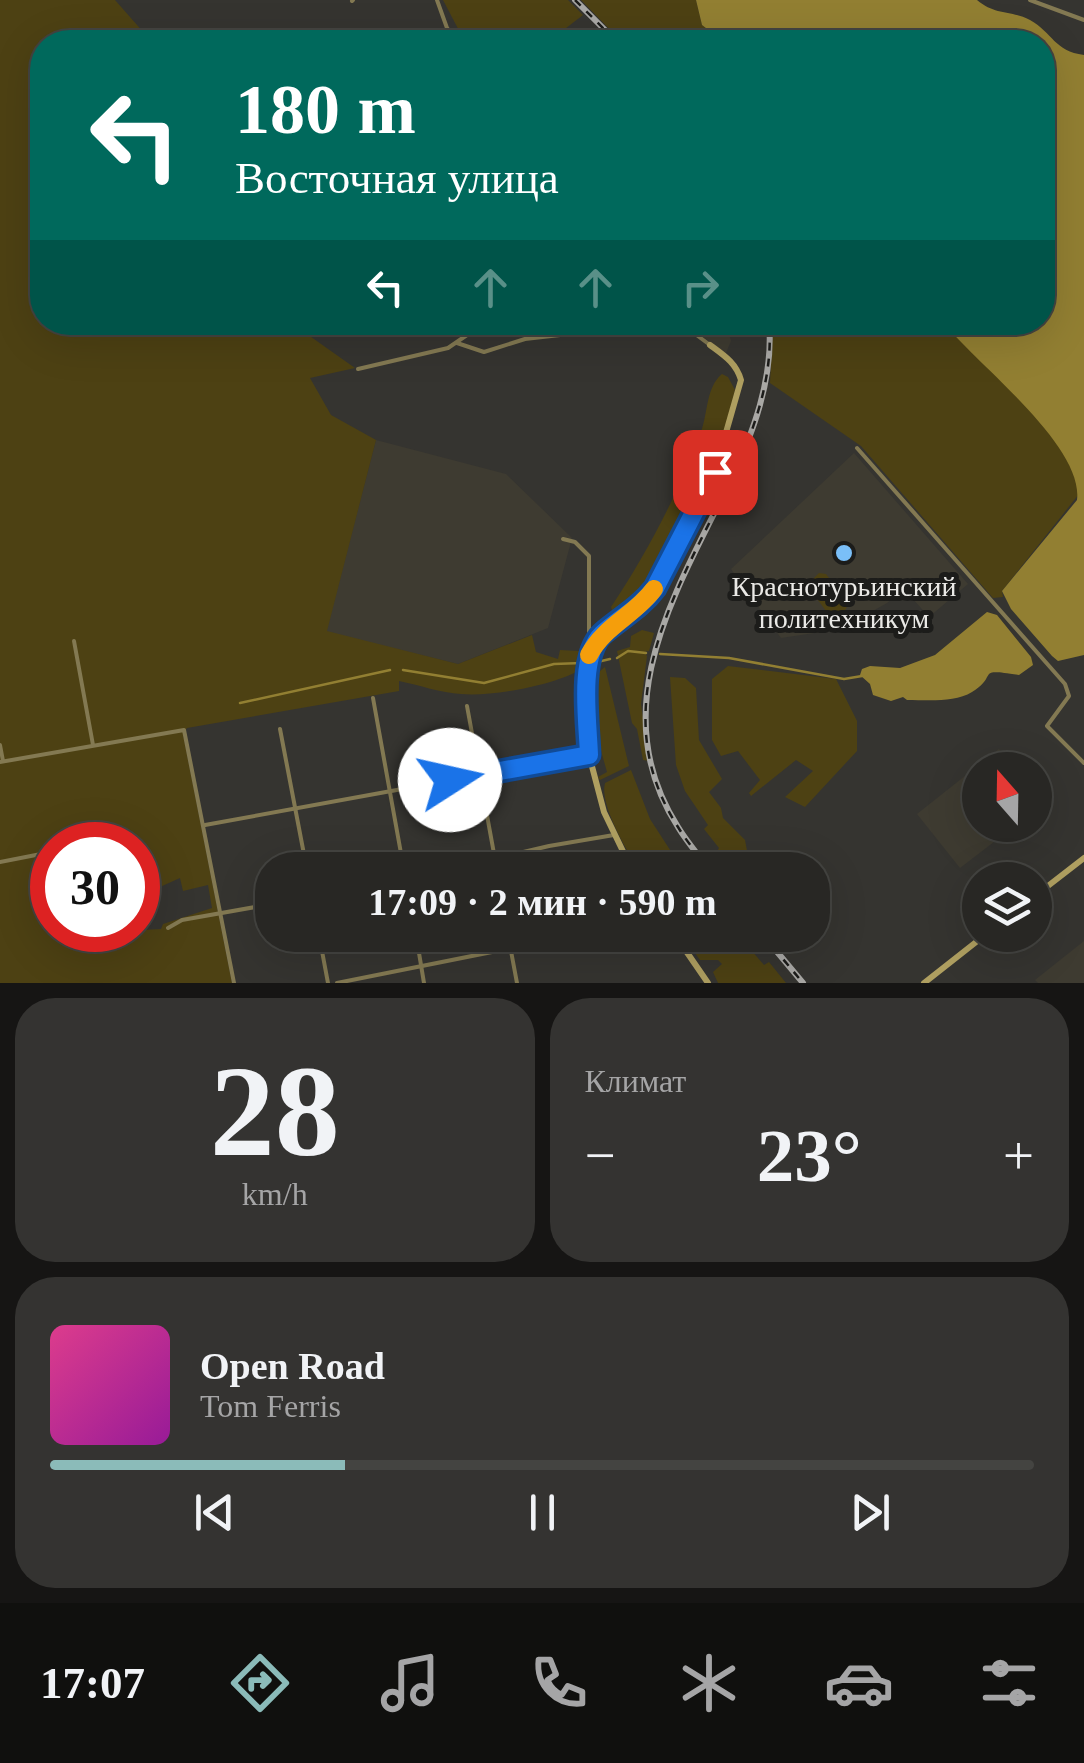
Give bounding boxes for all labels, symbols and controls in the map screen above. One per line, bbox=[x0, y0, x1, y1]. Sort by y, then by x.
icon: left bbox=[70, 70, 200, 200]
text: 180 m bbox=[235, 71, 416, 148]
text: Восточная улица bbox=[235, 153, 559, 203]
icon: left bbox=[358, 260, 413, 315]
icon: ahead bbox=[463, 260, 518, 315]
icon: ahead bbox=[568, 260, 623, 315]
icon: right bbox=[673, 260, 728, 315]
pin bbox=[673, 430, 758, 515]
icon: arrive bbox=[688, 445, 743, 500]
marker: Краснотурьинский политехникум bbox=[833, 542, 855, 564]
place label: Краснотурьинский политехникум bbox=[732, 571, 956, 634]
position arrow bbox=[398, 728, 502, 832]
north arrow bbox=[962, 752, 1052, 842]
map controls bbox=[962, 752, 1052, 952]
speed limit sign: 30 bbox=[30, 822, 160, 952]
button: layers bbox=[962, 862, 1052, 952]
text: 17:09 · 2 мин · 590 m bbox=[368, 881, 717, 923]
text: 28 bbox=[210, 1039, 340, 1183]
text: Климат bbox=[585, 1063, 686, 1099]
text: 23° bbox=[757, 1114, 862, 1197]
text: − bbox=[585, 1125, 616, 1186]
text: + bbox=[1003, 1125, 1034, 1186]
text: km/h bbox=[242, 1176, 308, 1212]
text: Open Road bbox=[200, 1345, 385, 1387]
text: Tom Ferris bbox=[200, 1388, 341, 1424]
icon: previous bbox=[187, 1485, 242, 1540]
icon: pause bbox=[515, 1485, 570, 1540]
icon: next bbox=[843, 1485, 898, 1540]
icon: directions bbox=[225, 1648, 295, 1718]
icon: music bbox=[375, 1648, 445, 1718]
icon: phone bbox=[524, 1648, 594, 1718]
icon: climate bbox=[674, 1648, 744, 1718]
icon: car bbox=[824, 1648, 894, 1718]
icon: filters bbox=[974, 1648, 1044, 1718]
text: 17:07 bbox=[40, 1658, 145, 1708]

